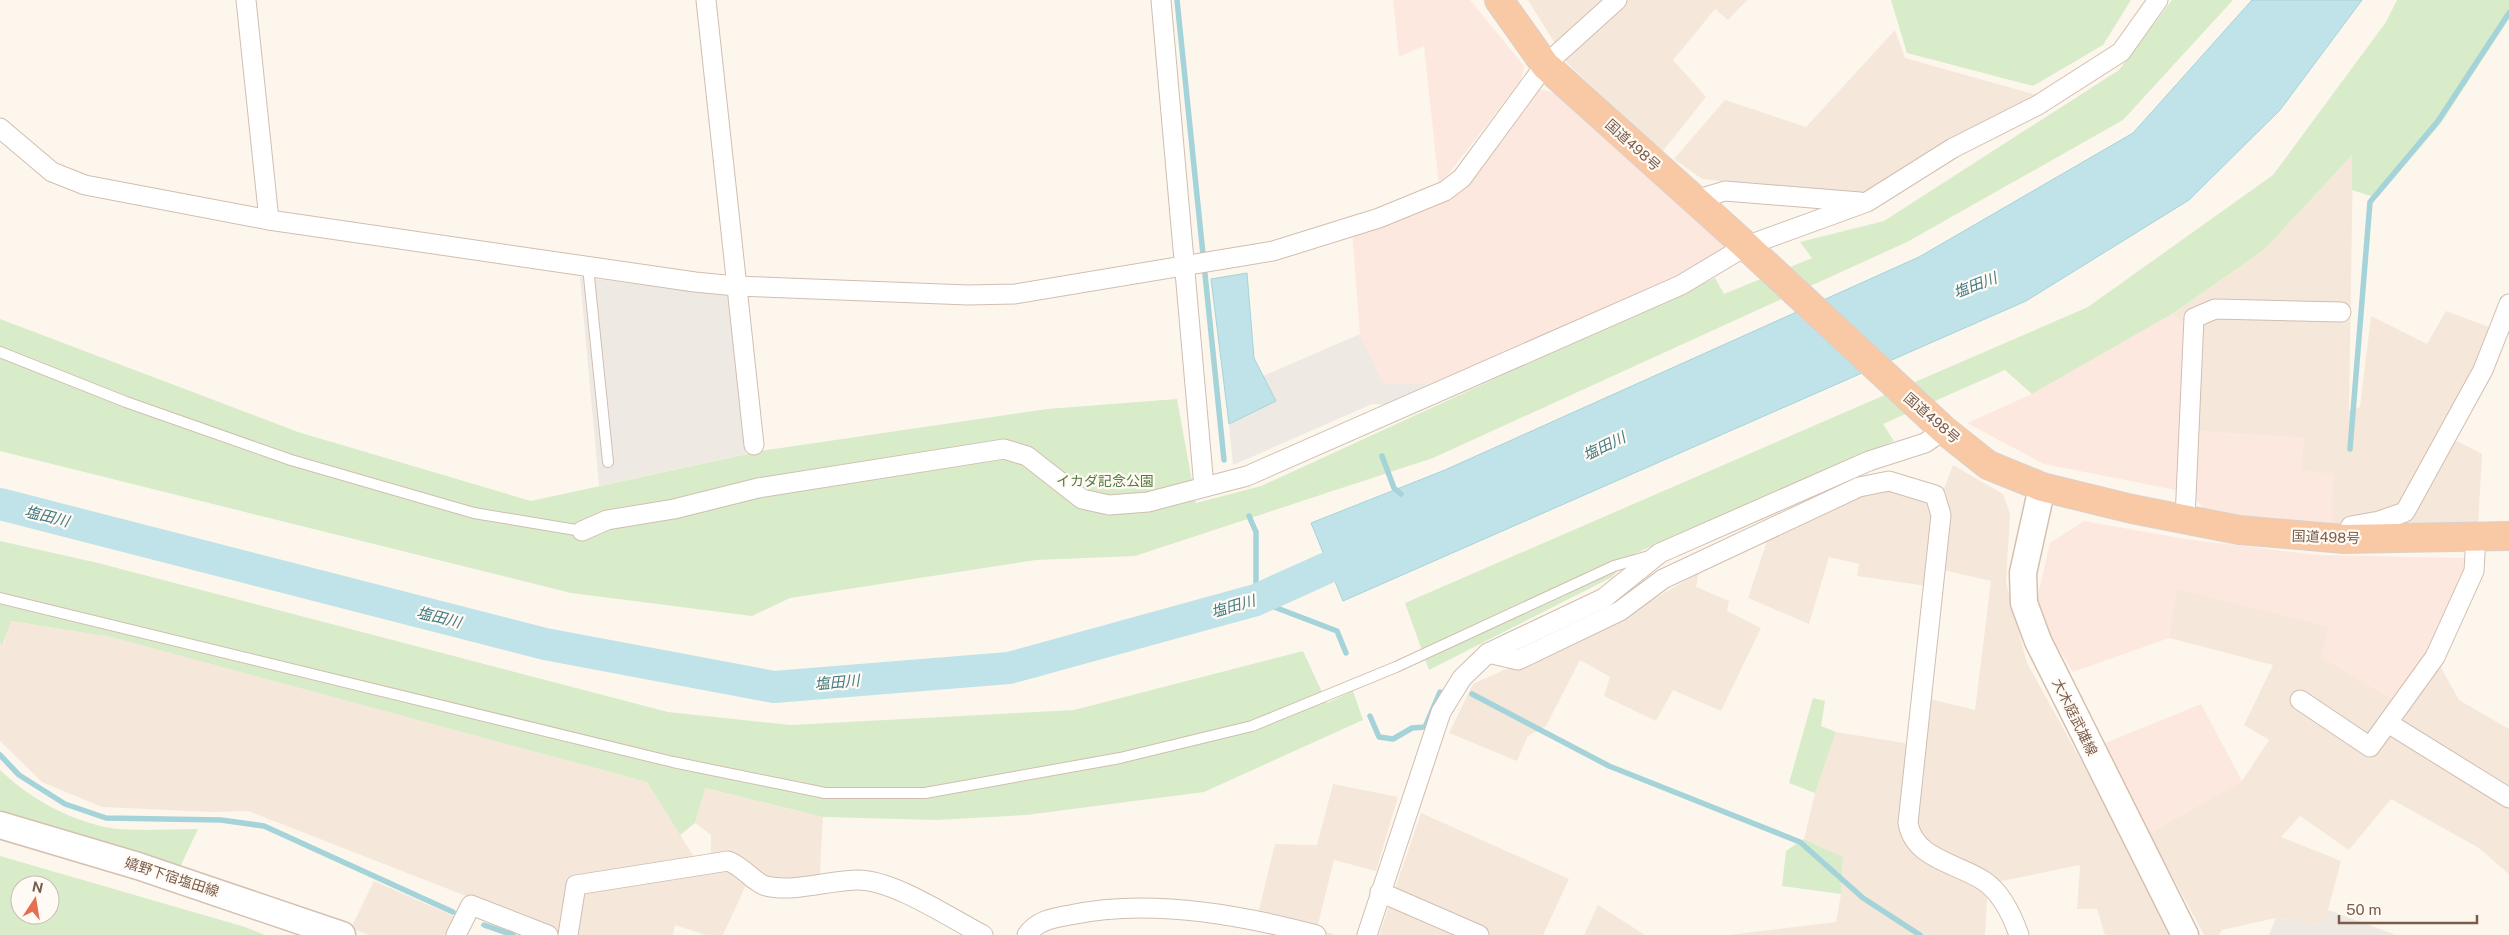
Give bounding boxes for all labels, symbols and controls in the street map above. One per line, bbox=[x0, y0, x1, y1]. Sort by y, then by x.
street label: 国道498号 bbox=[1602, 116, 1664, 174]
water label: 塩田川 bbox=[1951, 268, 2001, 301]
street label: 国道498号 bbox=[1901, 389, 1963, 447]
water label: 塩田川 bbox=[1580, 428, 1630, 464]
park label: イカダ記念公園 bbox=[1056, 473, 1154, 489]
water label: 塩田川 bbox=[23, 502, 73, 530]
street label: 国道498号 bbox=[2291, 528, 2361, 546]
water label: 塩田川 bbox=[1209, 591, 1259, 620]
water label: 塩田川 bbox=[415, 603, 465, 631]
water label: 塩田川 bbox=[814, 671, 862, 692]
street label: 大木庭武雄線 bbox=[2049, 676, 2101, 758]
street label: 嬉野下宿塩田線 bbox=[123, 854, 221, 900]
north arrow bbox=[10, 875, 60, 925]
text: N bbox=[31, 878, 45, 896]
scale bar bbox=[2339, 892, 2476, 924]
text: 50 m bbox=[2346, 901, 2381, 918]

